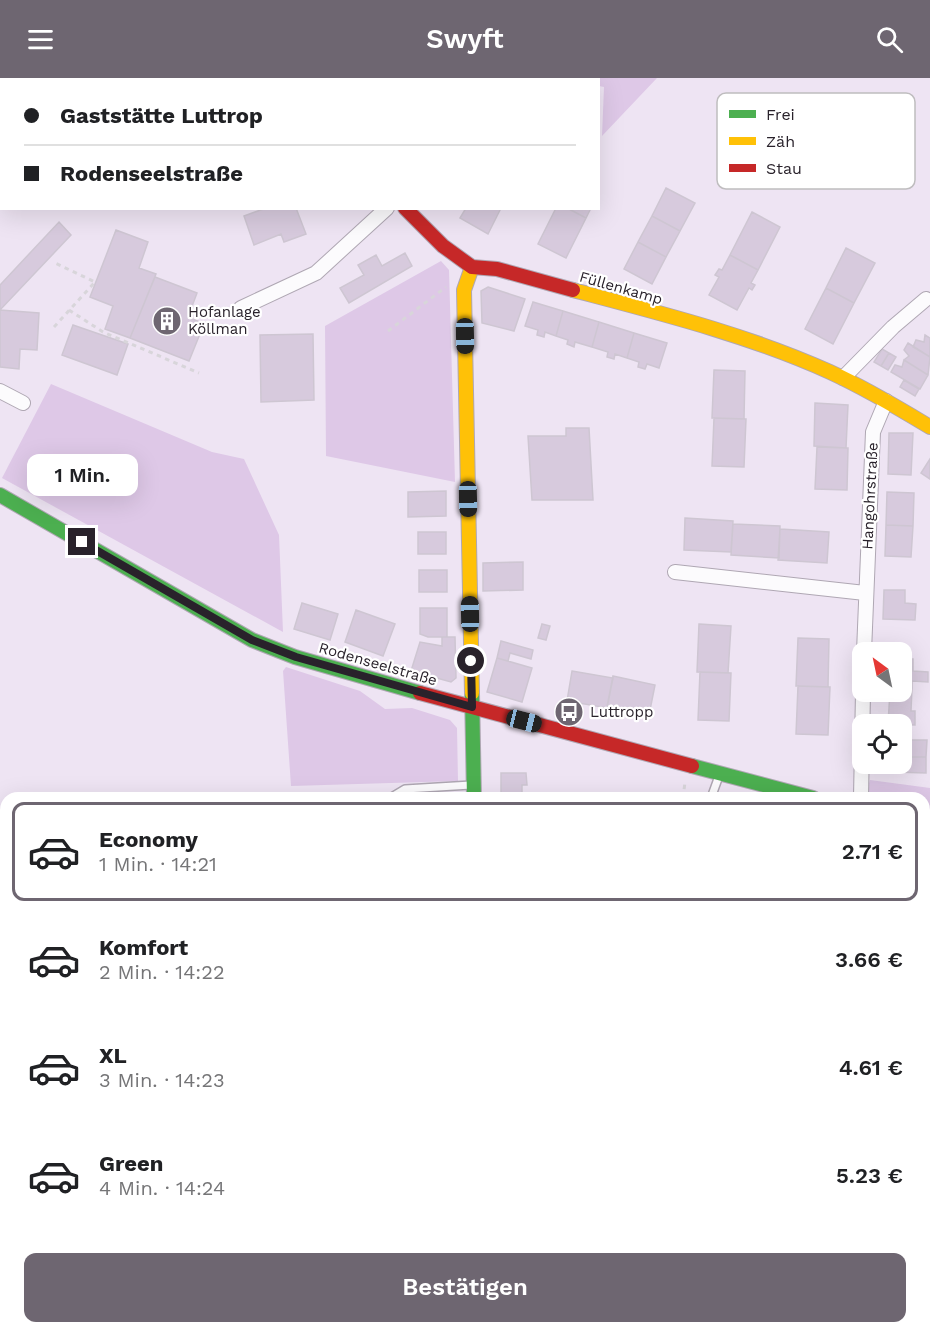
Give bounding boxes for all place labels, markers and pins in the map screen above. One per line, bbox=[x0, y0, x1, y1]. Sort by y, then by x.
place label: Hofanlage Köllman bbox=[188, 303, 261, 338]
building icon: Hofanlage Köllman bbox=[151, 305, 183, 337]
bus stop icon: Luttropp bbox=[553, 696, 585, 728]
place label: Luttropp bbox=[590, 703, 653, 721]

